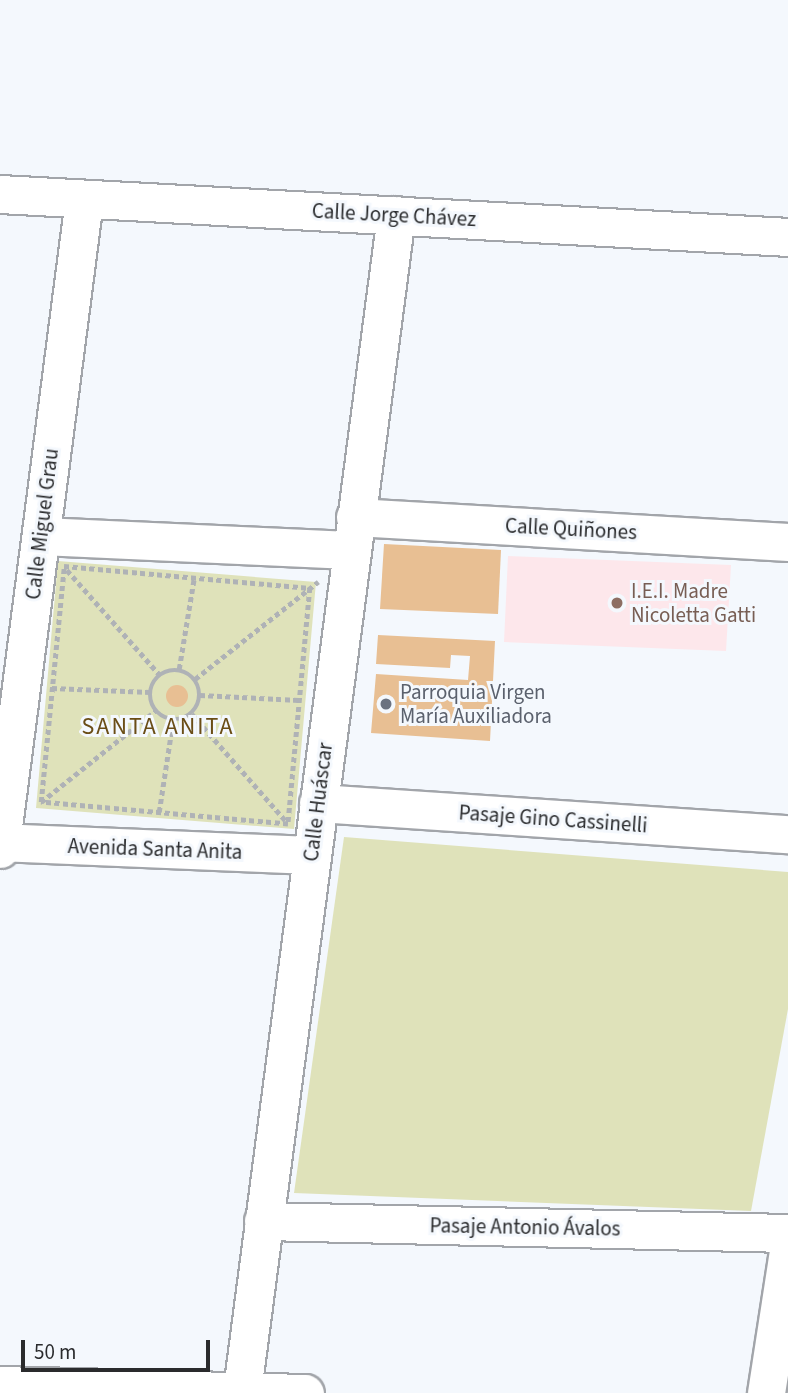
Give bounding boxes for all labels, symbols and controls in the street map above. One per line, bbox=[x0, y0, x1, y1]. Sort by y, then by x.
street label: Calle Jorge Chávez bbox=[311, 198, 477, 232]
street label: Calle Miguel Grau bbox=[20, 447, 64, 601]
street label: Calle Quiñones bbox=[504, 513, 638, 545]
place label: I.E.I. Madre Nicoletta Gatti bbox=[631, 578, 756, 628]
marker: I.E.I. Madre Nicoletta Gatti bbox=[609, 595, 625, 611]
place label: Parroquia Virgen María Auxiliadora bbox=[400, 679, 552, 729]
marker: Parroquia Virgen María Auxiliadora bbox=[378, 696, 394, 712]
district label: SANTA ANITA bbox=[83, 713, 233, 741]
street label: Calle Huáscar bbox=[298, 741, 338, 863]
street label: Pasaje Gino Cassinelli bbox=[458, 800, 648, 838]
street label: Avenida Santa Anita bbox=[67, 833, 243, 865]
street label: Pasaje Antonio Ávalos bbox=[429, 1213, 621, 1241]
scale bar bbox=[24, 1326, 214, 1370]
text: 50 m bbox=[34, 1337, 76, 1367]

